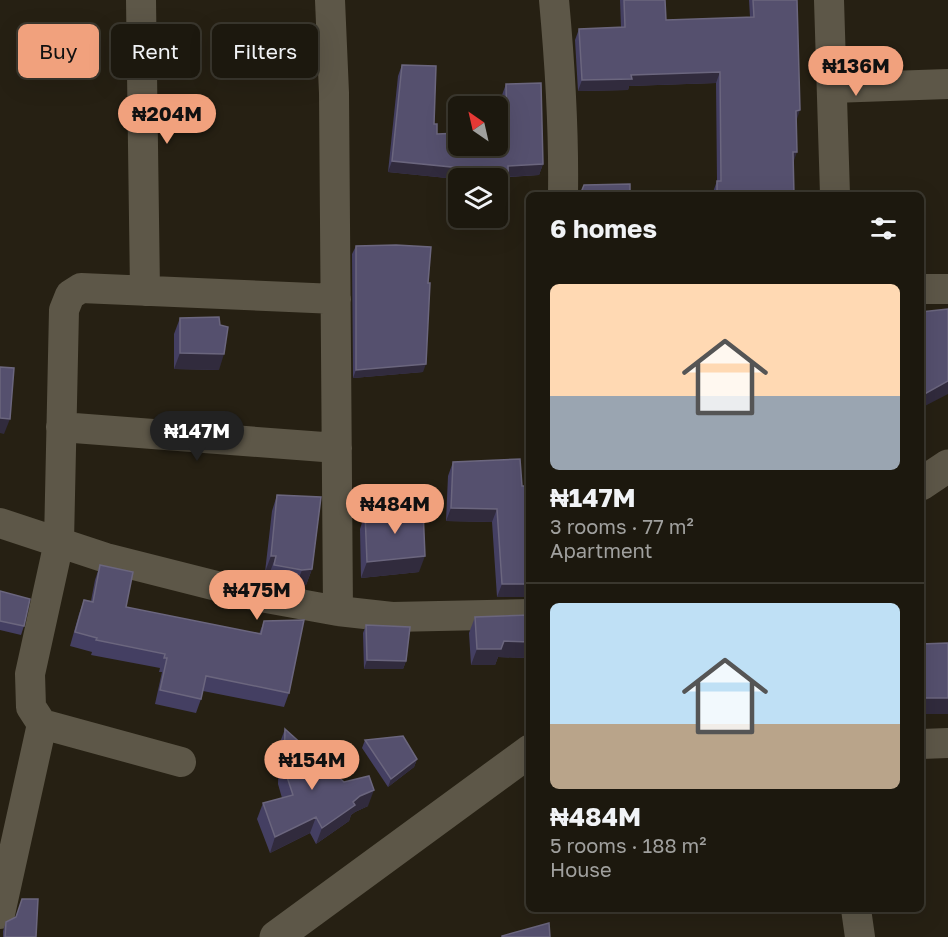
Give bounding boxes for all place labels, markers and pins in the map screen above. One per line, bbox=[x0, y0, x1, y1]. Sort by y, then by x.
pin: ₦136M bbox=[814, 46, 898, 97]
pin: ₦204M bbox=[125, 94, 209, 145]
pin: ₦147M bbox=[155, 411, 239, 462]
pin: ₦484M bbox=[353, 484, 437, 535]
pin: ₦475M bbox=[215, 570, 299, 621]
pin: ₦154M bbox=[270, 740, 354, 791]

